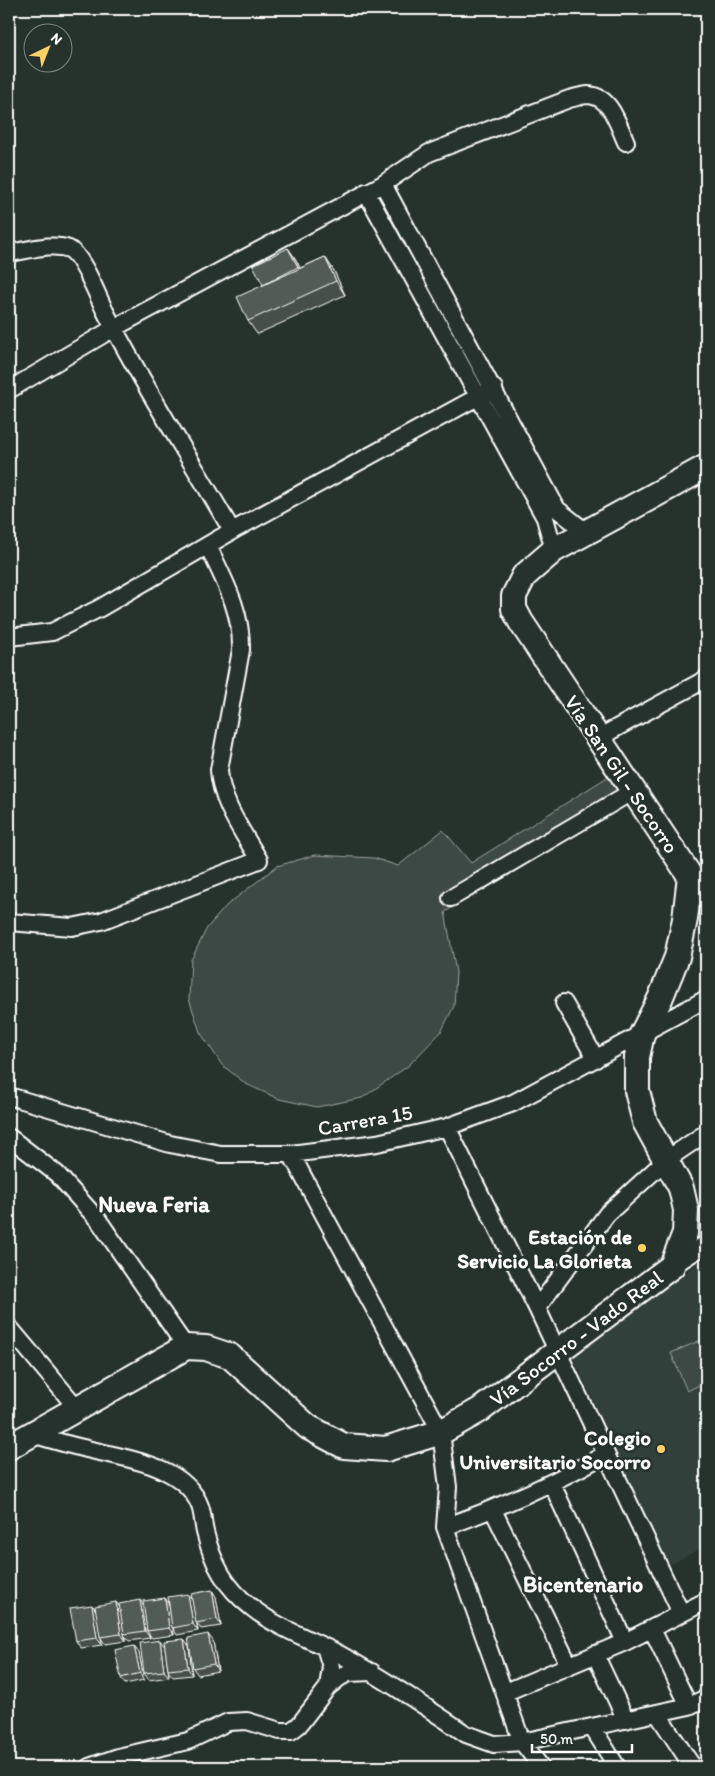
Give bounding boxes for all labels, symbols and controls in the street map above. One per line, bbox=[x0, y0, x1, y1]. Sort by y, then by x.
north arrow bbox=[22, 22, 72, 72]
text: N bbox=[47, 29, 66, 48]
street label: Vía San Gil - Socorro bbox=[560, 690, 684, 858]
street label: Carrera 15 bbox=[316, 1099, 414, 1141]
district label: Nueva Feria bbox=[98, 1191, 210, 1218]
place label: Estación de Servicio La Glorieta bbox=[457, 1224, 633, 1273]
marker: Estación de Servicio La Glorieta bbox=[636, 1242, 648, 1254]
street label: Vía Socorro - Vado Real bbox=[485, 1265, 668, 1411]
place label: Colegio Universitario Socorro bbox=[459, 1425, 651, 1474]
marker: Colegio Universitario Socorro bbox=[655, 1443, 667, 1455]
district label: Bicentenario bbox=[523, 1571, 643, 1598]
scale bar bbox=[532, 1721, 632, 1753]
text: 50 m bbox=[540, 1730, 573, 1748]

